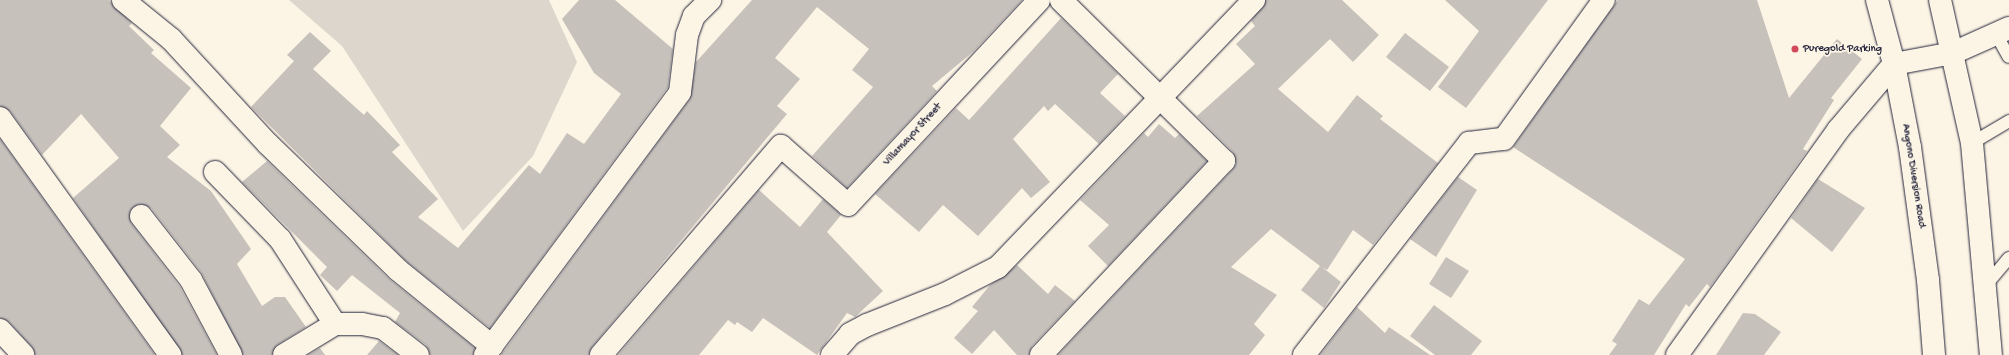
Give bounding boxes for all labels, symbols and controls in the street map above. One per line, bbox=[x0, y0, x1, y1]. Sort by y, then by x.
place label: Puregold Parking bbox=[1803, 42, 1882, 56]
marker: Puregold Parking bbox=[1790, 44, 1800, 54]
street label: Villamayor Street bbox=[881, 101, 945, 169]
street label: Angono Diversion Road bbox=[1898, 123, 1928, 229]

